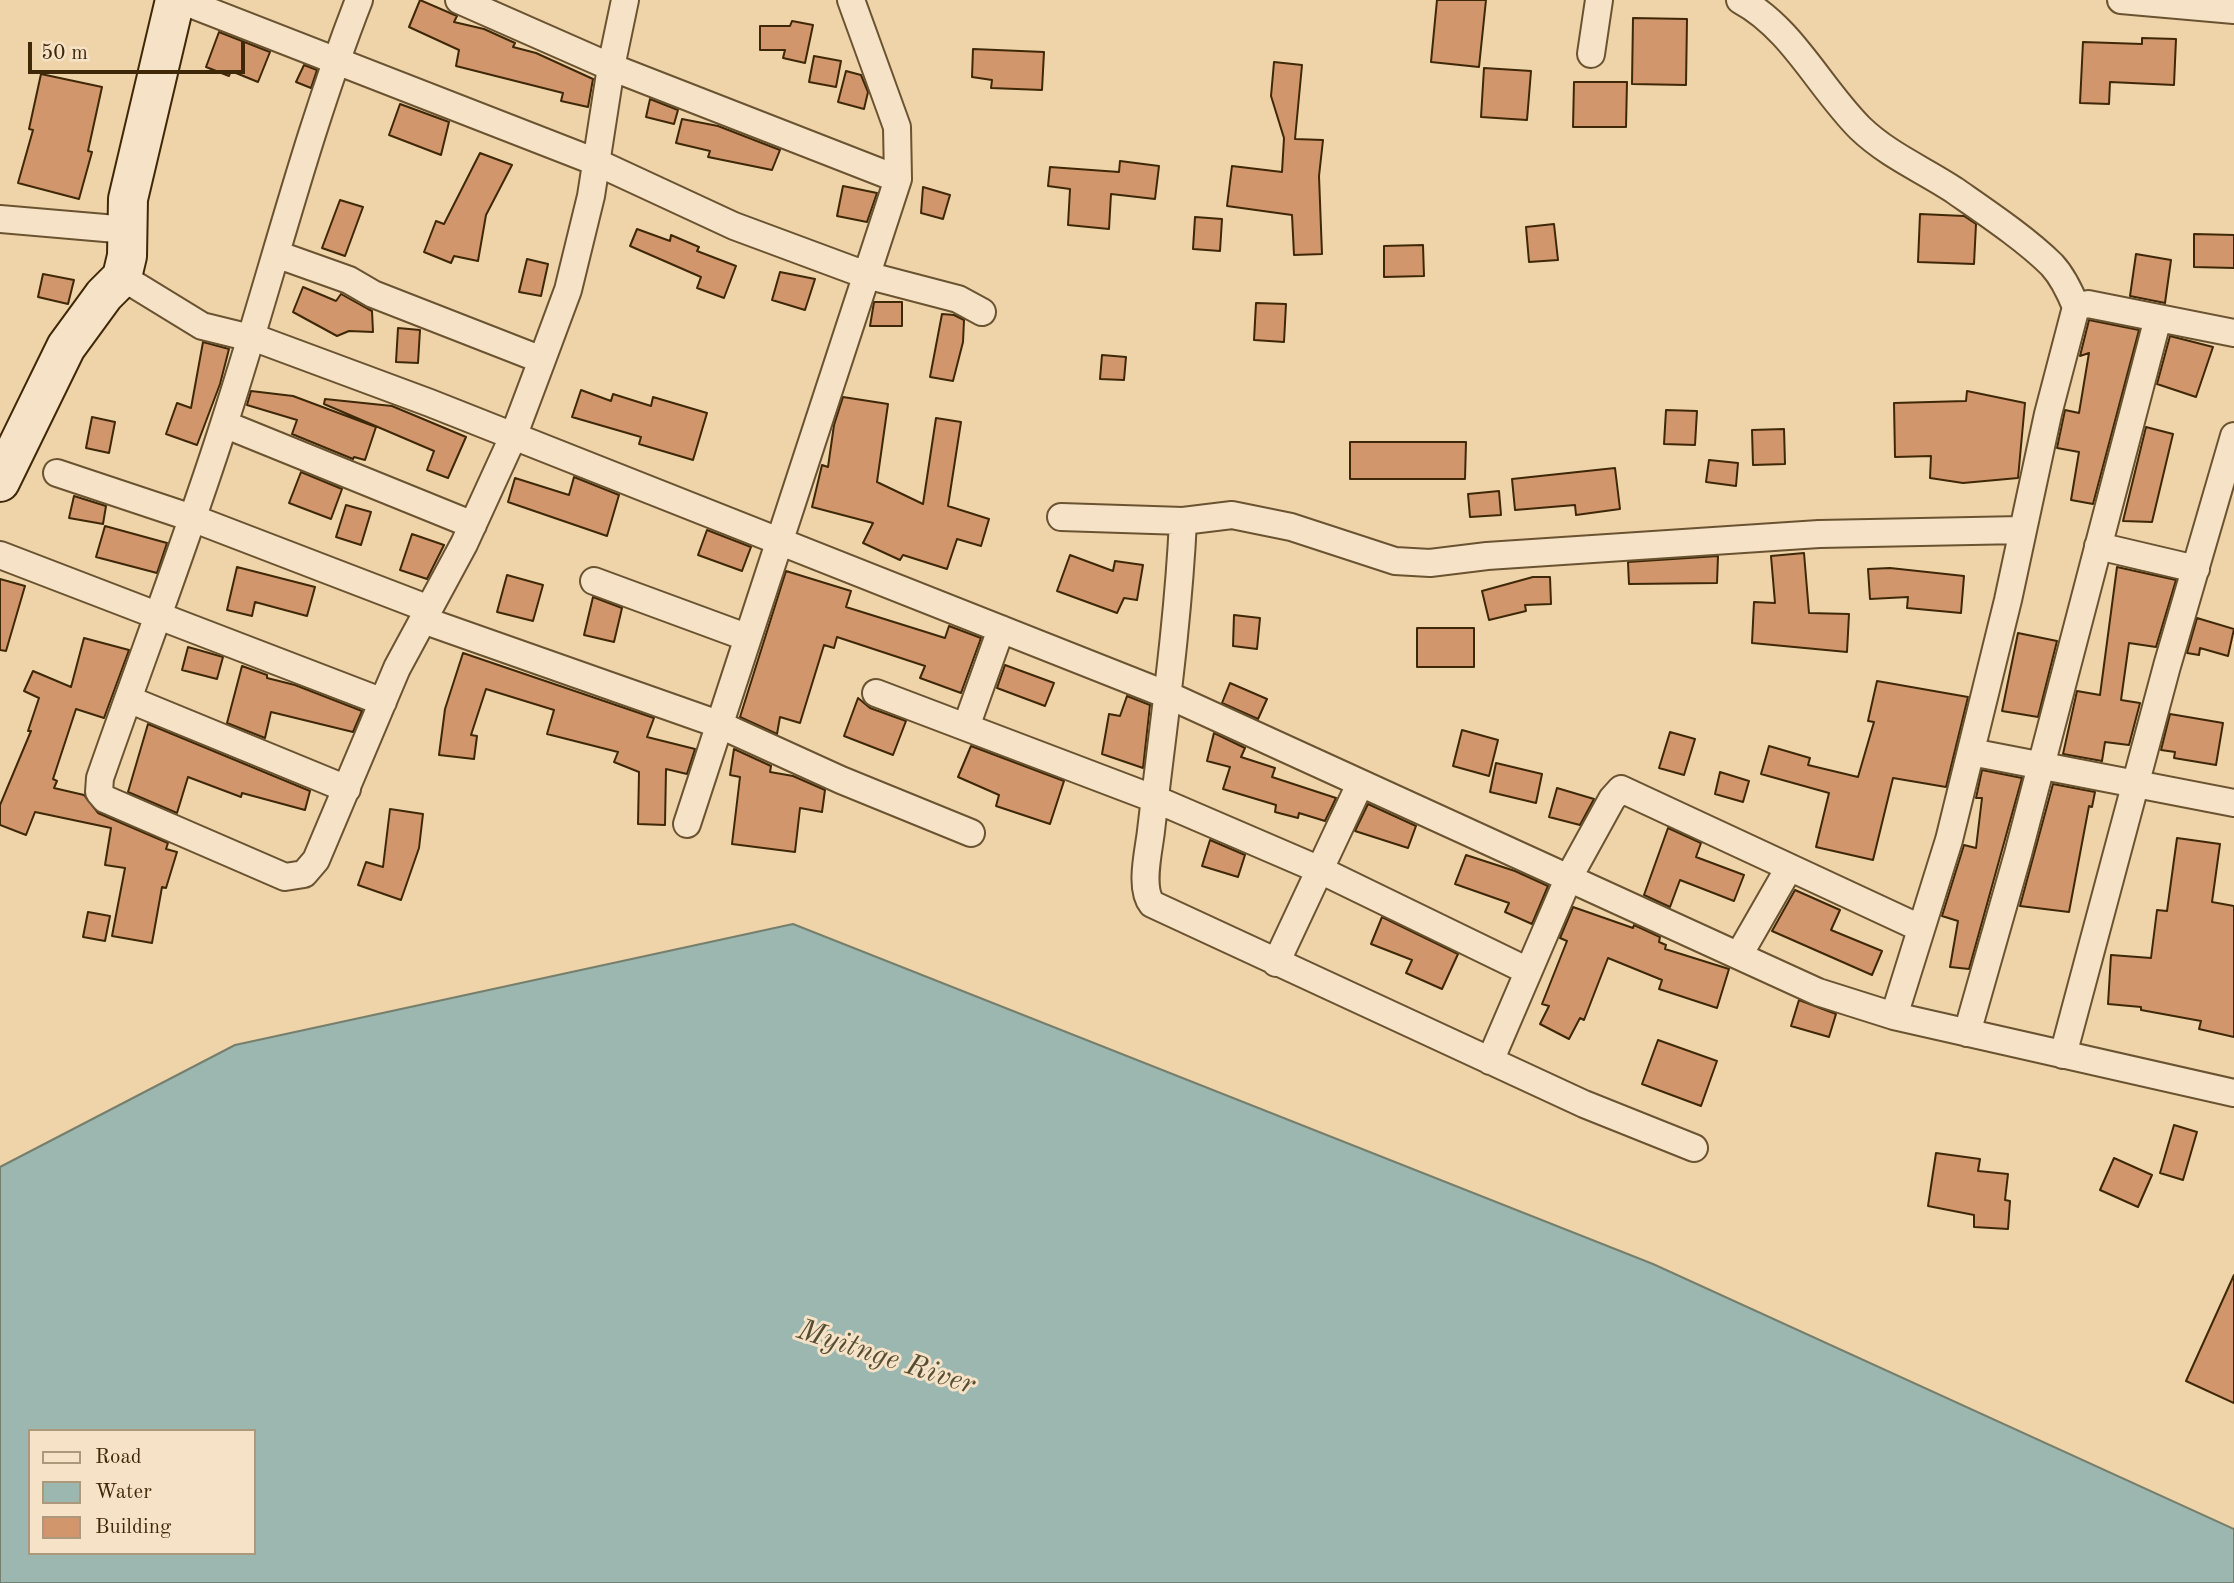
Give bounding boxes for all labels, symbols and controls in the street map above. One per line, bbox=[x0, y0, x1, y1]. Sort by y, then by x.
scale bar bbox=[32, 28, 248, 72]
text: 50 m bbox=[41, 43, 88, 64]
water label: Myitnge River bbox=[792, 1312, 980, 1404]
legend bbox=[28, 1429, 256, 1555]
text: Road bbox=[95, 1447, 142, 1468]
text: Water bbox=[95, 1482, 152, 1503]
text: Building bbox=[95, 1517, 171, 1538]

